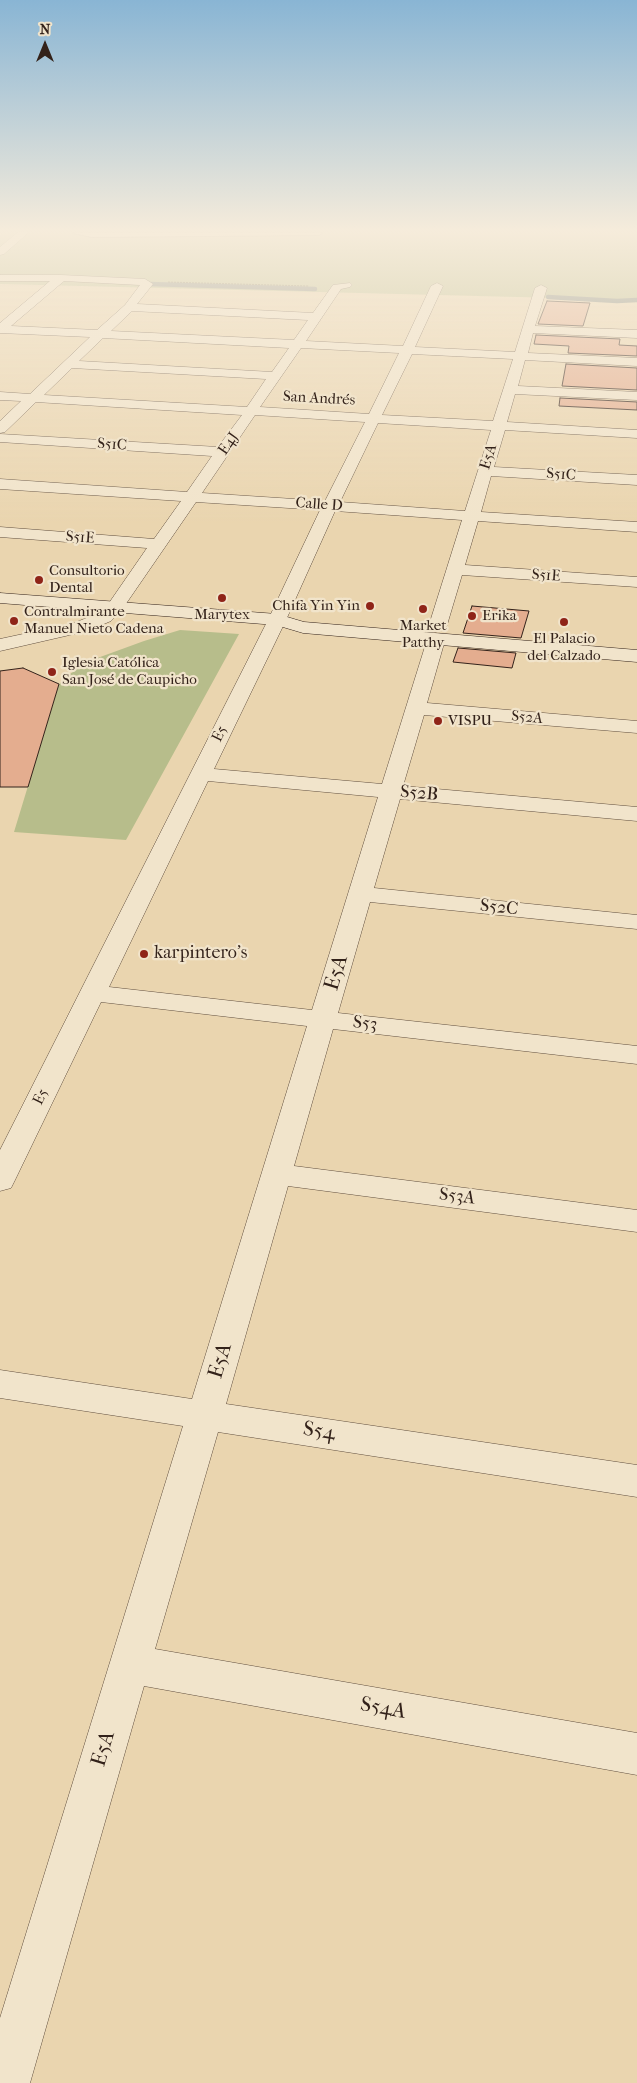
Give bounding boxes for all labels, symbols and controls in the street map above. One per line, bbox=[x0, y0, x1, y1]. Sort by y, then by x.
north arrow bbox=[20, 20, 70, 70]
text: N bbox=[40, 21, 50, 38]
street label: San Andrés bbox=[282, 388, 356, 410]
street label: E4J bbox=[215, 429, 243, 459]
street label: S51C bbox=[97, 435, 127, 455]
street label: E5A bbox=[477, 442, 501, 472]
street label: S51C bbox=[546, 465, 576, 485]
street label: Calle D bbox=[295, 494, 343, 516]
street label: S51E bbox=[65, 528, 95, 548]
place label: Consultorio Dental bbox=[49, 562, 125, 597]
street label: S51E bbox=[531, 566, 561, 586]
marker: Consultorio Dental bbox=[33, 574, 45, 586]
marker: Marytex bbox=[216, 592, 228, 604]
place label: Chifa Yin Yin bbox=[272, 597, 360, 615]
marker: Chifa Yin Yin bbox=[364, 600, 376, 612]
place label: Contralmirante Manuel Nieto Cadena bbox=[24, 603, 164, 638]
marker: Market Patthy bbox=[417, 603, 429, 615]
place label: Marytex bbox=[194, 606, 250, 624]
place label: Erika bbox=[482, 607, 517, 625]
marker: Erika bbox=[466, 610, 478, 622]
marker: Contralmirante Manuel Nieto Cadena bbox=[8, 615, 20, 627]
marker: El Palacio del Calzado bbox=[558, 616, 570, 628]
place label: Market Patthy bbox=[399, 617, 447, 652]
place label: El Palacio del Calzado bbox=[527, 630, 601, 665]
place label: Iglesia Católica San José de Caupicho bbox=[62, 654, 197, 689]
marker: Iglesia Católica San José de Caupicho bbox=[46, 666, 58, 678]
street label: S52A bbox=[510, 708, 544, 728]
place label: VISPU bbox=[448, 712, 492, 730]
marker: VISPU bbox=[432, 715, 444, 727]
street label: E5 bbox=[208, 723, 232, 745]
street label: S52B bbox=[399, 782, 439, 806]
street label: S52C bbox=[479, 895, 519, 921]
place label: karpintero's bbox=[154, 943, 247, 965]
marker: karpintero's bbox=[138, 948, 150, 960]
street label: E5A bbox=[320, 952, 354, 994]
street label: S53 bbox=[352, 1012, 378, 1036]
street label: E5 bbox=[29, 1086, 53, 1108]
street label: S53A bbox=[438, 1184, 476, 1210]
street label: E5A bbox=[204, 1340, 238, 1382]
street label: S54 bbox=[301, 1417, 337, 1447]
street label: S54A bbox=[358, 1693, 408, 1725]
street label: E5A bbox=[87, 1728, 121, 1770]

